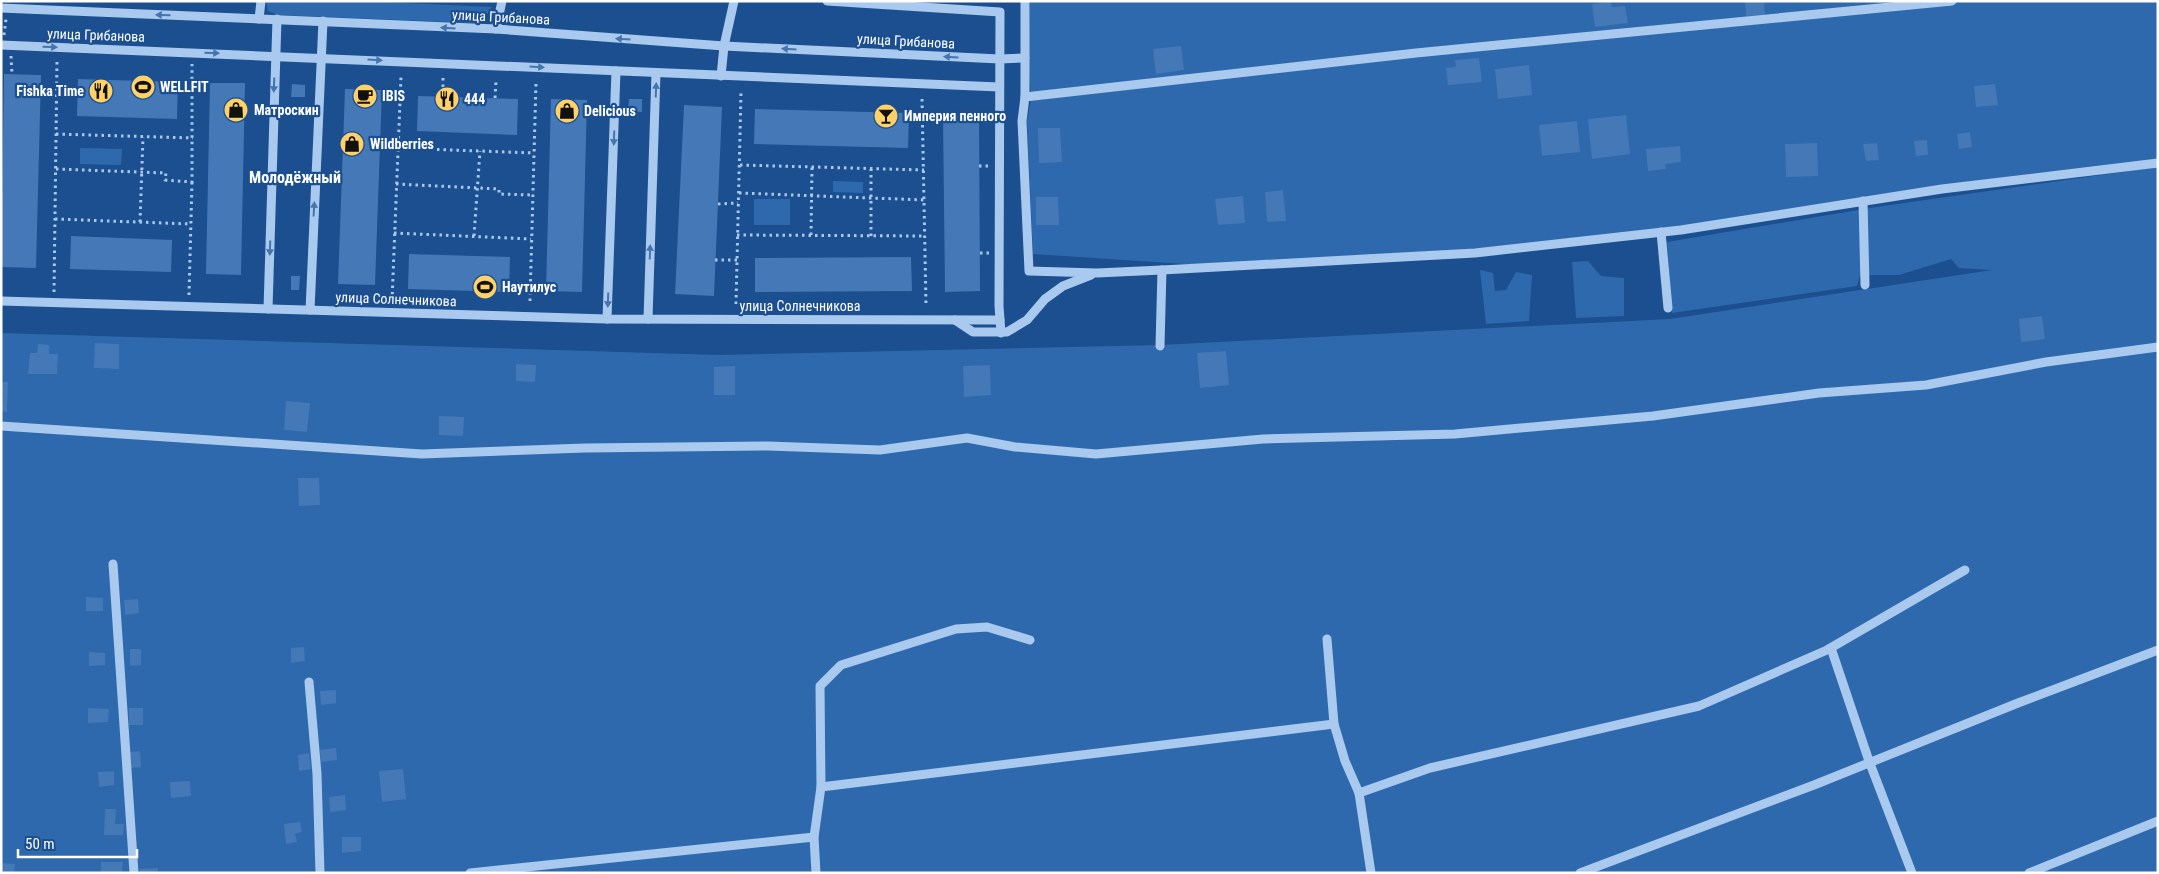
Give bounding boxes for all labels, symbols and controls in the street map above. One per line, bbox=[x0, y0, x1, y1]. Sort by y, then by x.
street label: улица Грибанова bbox=[452, 6, 550, 28]
one-way arrow bbox=[155, 11, 171, 19]
one-way arrow bbox=[439, 24, 455, 32]
street label: улица Грибанова bbox=[47, 25, 145, 45]
street label: улица Грибанова bbox=[857, 30, 955, 52]
one-way arrow bbox=[614, 34, 630, 42]
one-way arrow bbox=[42, 43, 58, 51]
one-way arrow bbox=[781, 45, 797, 53]
one-way arrow bbox=[205, 49, 221, 57]
one-way arrow bbox=[943, 52, 959, 60]
one-way arrow bbox=[367, 56, 383, 64]
one-way arrow bbox=[529, 63, 545, 71]
sports icon: WELLFIT bbox=[130, 74, 156, 100]
restaurant icon: Fishka Time bbox=[88, 78, 114, 104]
one-way arrow bbox=[270, 78, 278, 94]
place label: WELLFIT bbox=[160, 79, 209, 95]
one-way arrow bbox=[652, 82, 660, 98]
place label: Fishka Time bbox=[16, 83, 84, 99]
cafe icon: IBIS bbox=[352, 83, 378, 109]
restaurant icon: 444 bbox=[434, 86, 460, 112]
place label: IBIS bbox=[382, 88, 405, 104]
place label: 444 bbox=[464, 91, 485, 107]
shop icon: Матроскин bbox=[223, 97, 249, 123]
shop icon: Delicious bbox=[554, 98, 580, 124]
place label: Матроскин bbox=[254, 102, 319, 118]
place label: Delicious bbox=[584, 103, 636, 119]
bar icon: Империя пенного bbox=[873, 103, 899, 129]
place label: Империя пенного bbox=[904, 108, 1006, 124]
one-way arrow bbox=[609, 130, 617, 146]
shop icon: Wildberries bbox=[339, 131, 365, 157]
place label: Wildberries bbox=[370, 136, 434, 152]
district label: Молодёжный bbox=[249, 168, 341, 187]
one-way arrow bbox=[311, 201, 319, 217]
one-way arrow bbox=[266, 240, 274, 256]
one-way arrow bbox=[646, 244, 654, 260]
sports icon: Наутилус bbox=[472, 274, 498, 300]
place label: Наутилус bbox=[502, 279, 557, 295]
street label: улица Солнечникова bbox=[335, 289, 457, 309]
one-way arrow bbox=[604, 292, 612, 308]
street label: улица Солнечникова bbox=[739, 298, 861, 314]
scale bar bbox=[18, 826, 136, 858]
text: 50 m bbox=[25, 835, 55, 853]

